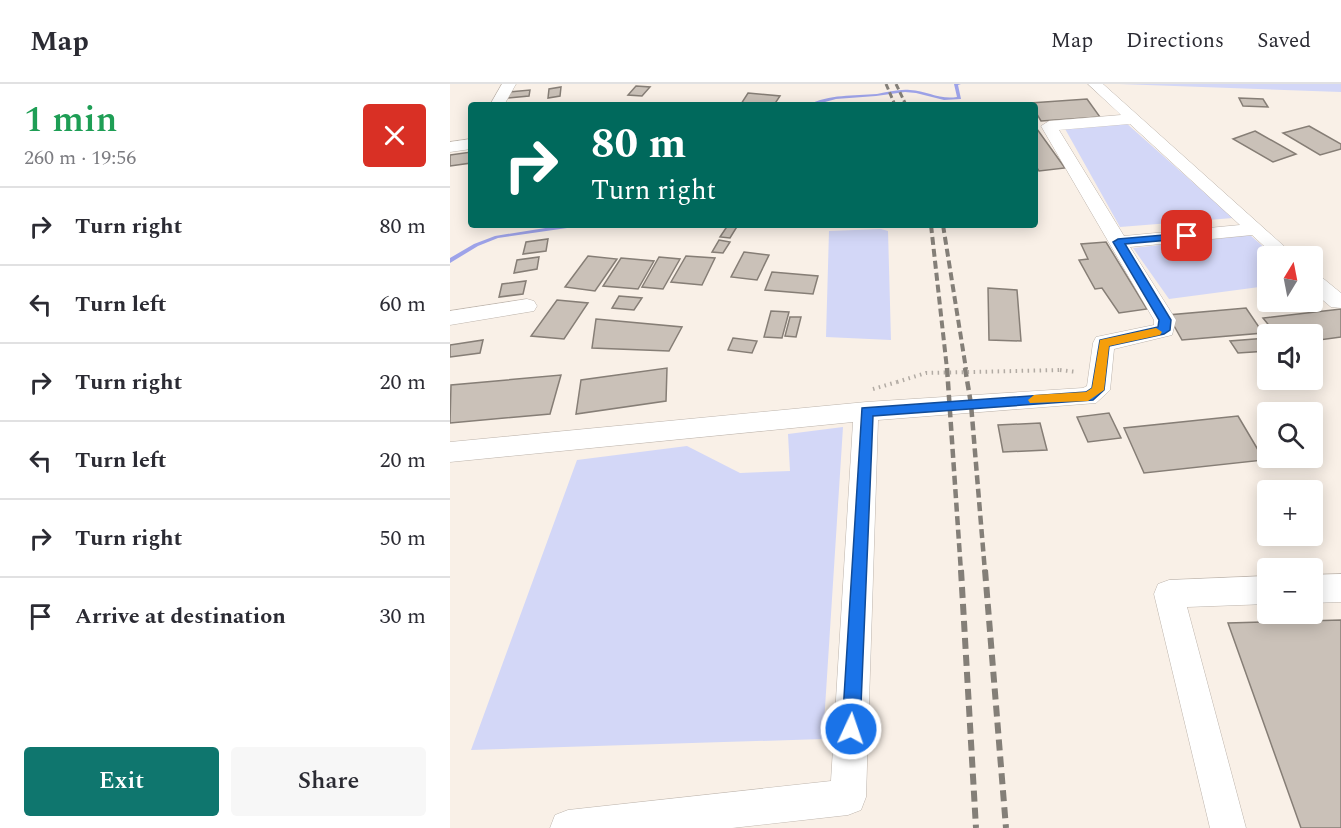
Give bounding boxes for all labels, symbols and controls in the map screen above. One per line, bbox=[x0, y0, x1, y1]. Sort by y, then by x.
text: Map bbox=[30, 20, 89, 63]
text: Map bbox=[1051, 25, 1093, 57]
text: Directions bbox=[1126, 25, 1224, 57]
text: Saved bbox=[1257, 25, 1311, 57]
text: 1 min bbox=[24, 93, 117, 148]
button: close bbox=[363, 104, 426, 167]
text: 80 m bbox=[591, 113, 686, 176]
icon: right bbox=[492, 126, 570, 204]
text: 260 m · 19:56 bbox=[24, 143, 136, 173]
text: Turn right bbox=[591, 170, 716, 212]
icon: right bbox=[24, 210, 57, 243]
text: Turn right bbox=[75, 210, 182, 243]
text: 80 m bbox=[380, 210, 426, 243]
pin bbox=[1161, 210, 1212, 261]
icon: arrive bbox=[1170, 219, 1203, 252]
north arrow bbox=[1257, 246, 1323, 312]
map controls bbox=[1257, 246, 1323, 624]
icon: left bbox=[24, 288, 57, 321]
text: Turn left bbox=[75, 288, 167, 321]
text: 60 m bbox=[380, 288, 426, 321]
button: sound bbox=[1257, 324, 1323, 390]
icon: right bbox=[24, 366, 57, 399]
text: Turn right bbox=[75, 366, 182, 399]
text: 20 m bbox=[380, 366, 426, 399]
button: search bbox=[1257, 402, 1323, 468]
icon: left bbox=[24, 444, 57, 477]
text: Turn left bbox=[75, 444, 167, 477]
text: 20 m bbox=[380, 444, 426, 477]
button: + bbox=[1257, 480, 1323, 546]
icon: right bbox=[24, 522, 57, 555]
text: Turn right bbox=[75, 522, 182, 555]
text: 50 m bbox=[380, 522, 426, 555]
button: − bbox=[1257, 558, 1323, 624]
icon: arrive bbox=[24, 600, 57, 633]
text: Arrive at destination bbox=[75, 600, 286, 633]
text: 30 m bbox=[380, 600, 426, 633]
position arrow bbox=[819, 697, 883, 761]
button: Exit bbox=[24, 747, 219, 816]
button: Share bbox=[231, 747, 426, 816]

